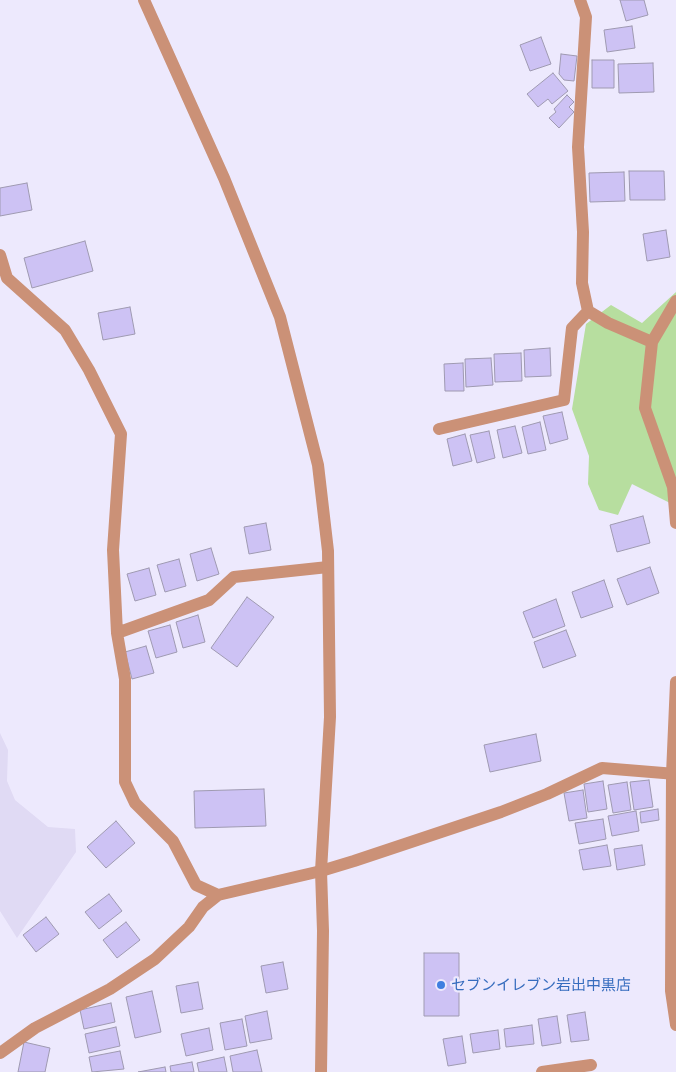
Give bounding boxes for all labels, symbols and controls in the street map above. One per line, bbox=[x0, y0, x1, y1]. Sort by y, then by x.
place label: セブンイレブン岩出中黒店 bbox=[451, 976, 631, 994]
marker: セブンイレブン岩出中黒店 bbox=[435, 979, 447, 991]

